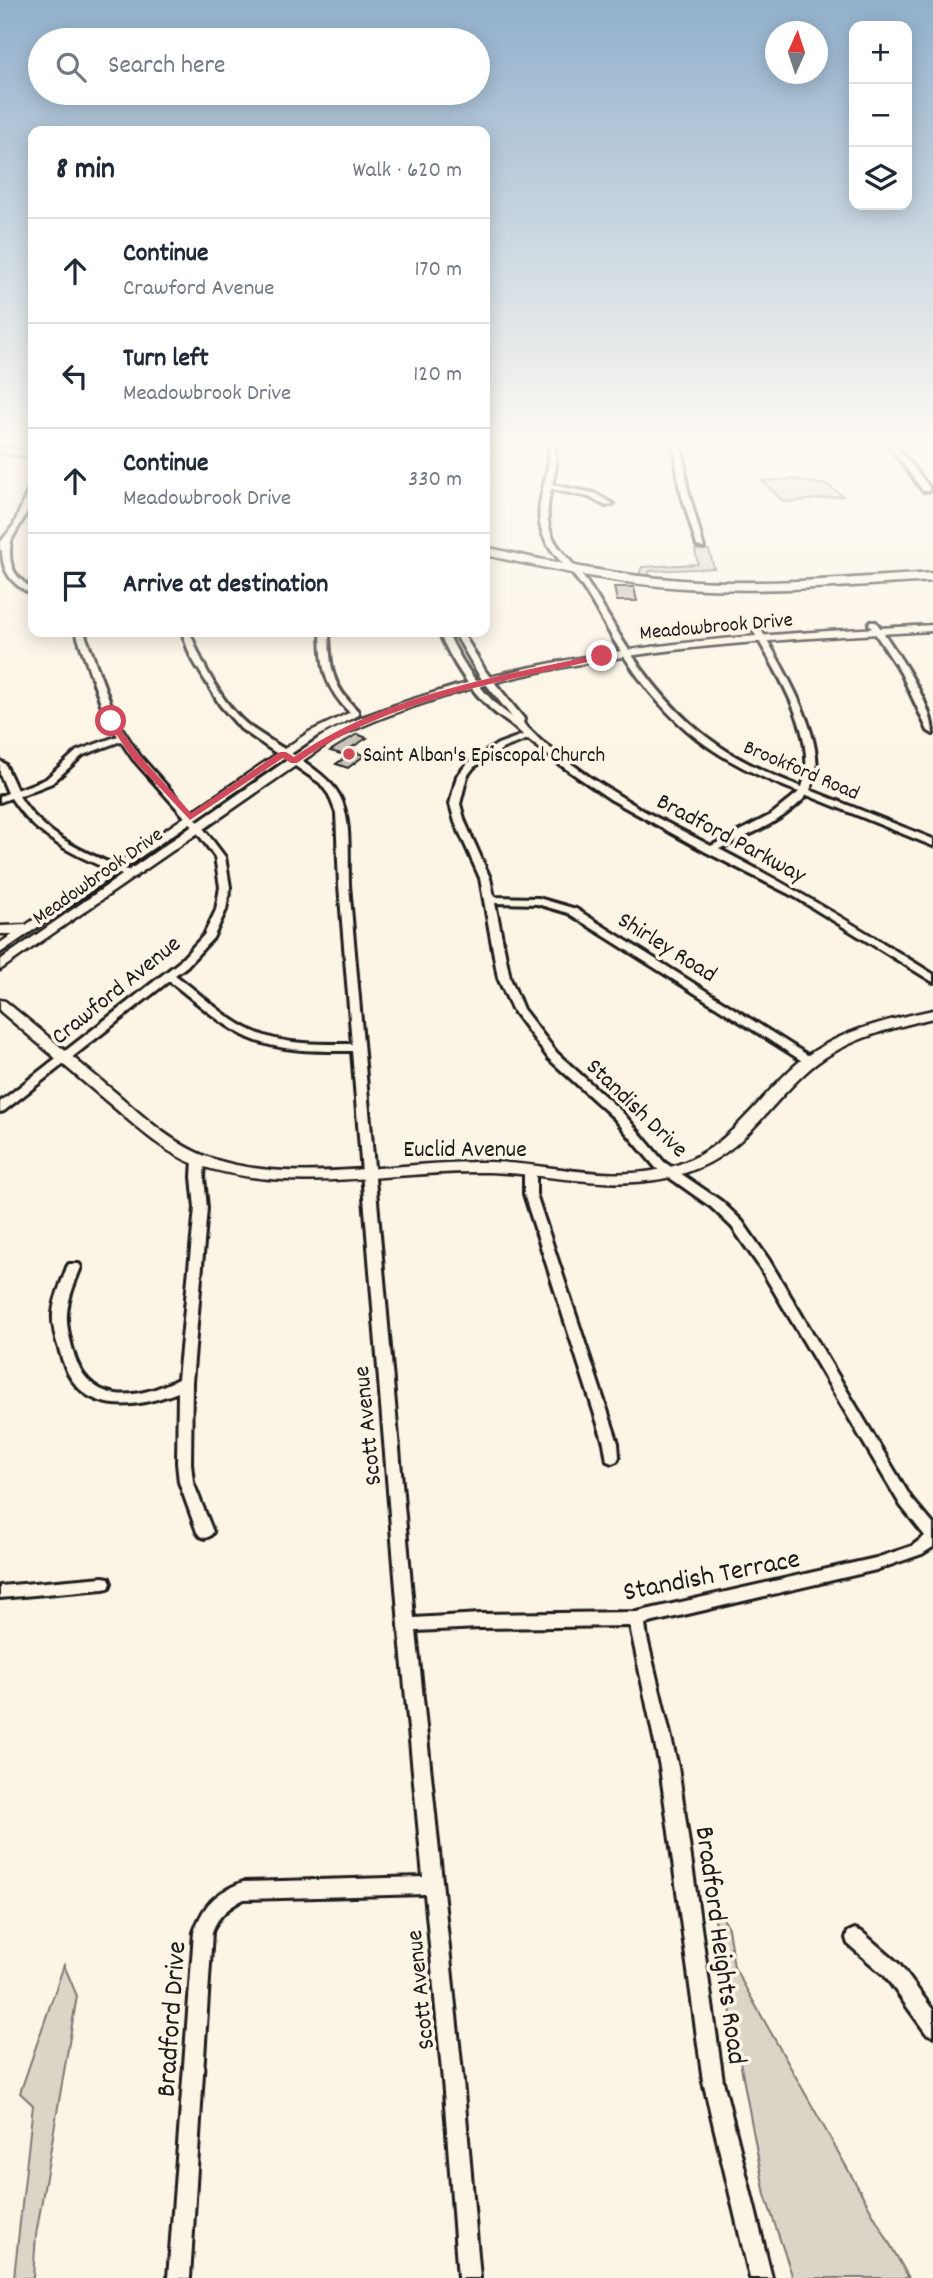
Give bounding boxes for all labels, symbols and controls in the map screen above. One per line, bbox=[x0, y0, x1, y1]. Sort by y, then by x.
north arrow bbox=[765, 21, 828, 84]
map controls bbox=[849, 21, 912, 210]
button: + bbox=[849, 21, 912, 84]
search box bbox=[28, 28, 490, 105]
icon: search bbox=[52, 48, 90, 86]
text: Search here bbox=[108, 48, 226, 85]
button: − bbox=[849, 84, 912, 147]
button: layers bbox=[849, 147, 912, 210]
text: 8 min bbox=[56, 150, 115, 193]
text: Walk · 620 m bbox=[352, 155, 462, 188]
text: Continue bbox=[123, 236, 208, 273]
icon: ahead bbox=[56, 252, 94, 290]
text: 170 m bbox=[415, 254, 462, 287]
text: Crawford Avenue bbox=[123, 273, 274, 306]
text: Turn left bbox=[123, 341, 209, 378]
icon: left bbox=[56, 357, 94, 395]
text: 120 m bbox=[413, 359, 462, 392]
text: Meadowbrook Drive bbox=[123, 378, 291, 411]
text: Continue bbox=[123, 446, 208, 483]
icon: ahead bbox=[56, 462, 94, 500]
text: 330 m bbox=[408, 464, 462, 497]
text: Meadowbrook Drive bbox=[123, 483, 291, 516]
icon: arrive bbox=[56, 567, 94, 605]
text: Arrive at destination bbox=[123, 567, 328, 604]
street label: Meadowbrook Drive bbox=[638, 606, 794, 650]
route end bbox=[586, 640, 617, 671]
route start bbox=[95, 705, 126, 736]
street label: Brookford Road bbox=[738, 734, 864, 810]
place label: Saint Alban's Episcopal Church bbox=[363, 742, 605, 772]
marker: Saint Alban's Episcopal Church bbox=[341, 746, 357, 762]
street label: Bradford Parkway bbox=[650, 786, 813, 894]
street label: Meadowbrook Drive bbox=[27, 821, 170, 934]
street label: Shirley Road bbox=[610, 905, 723, 992]
street label: Crawford Avenue bbox=[45, 928, 189, 1054]
street label: Standish Drive bbox=[577, 1052, 695, 1167]
street label: Euclid Avenue bbox=[403, 1134, 527, 1168]
street label: Scott Avenue bbox=[346, 1364, 392, 1487]
street label: Standish Terrace bbox=[620, 1541, 804, 1615]
street label: Bradford Heights Road bbox=[682, 1824, 755, 2067]
street label: Scott Avenue bbox=[399, 1928, 445, 2051]
street label: Bradford Drive bbox=[149, 1940, 199, 2099]

